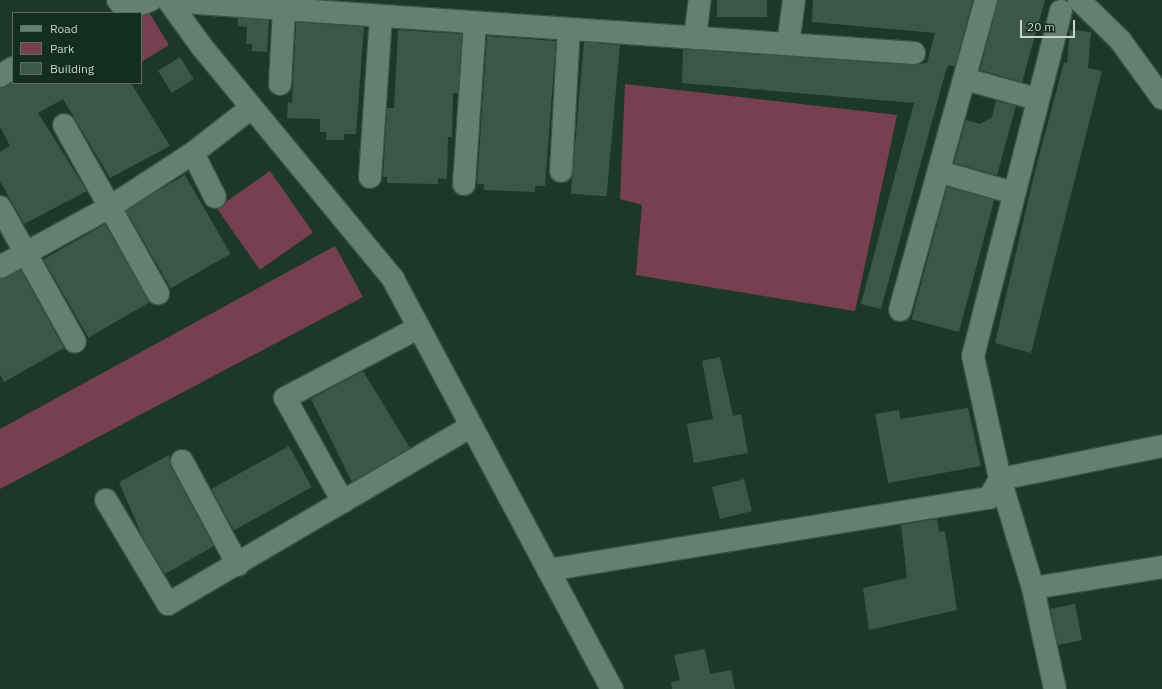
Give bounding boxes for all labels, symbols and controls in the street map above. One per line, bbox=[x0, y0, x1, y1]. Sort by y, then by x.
legend bbox=[12, 12, 142, 84]
scale bar bbox=[1022, 12, 1077, 38]
text: 20 m bbox=[1027, 19, 1055, 34]
text: Road bbox=[50, 21, 78, 36]
text: Park bbox=[50, 41, 74, 56]
text: Building bbox=[50, 61, 94, 76]

